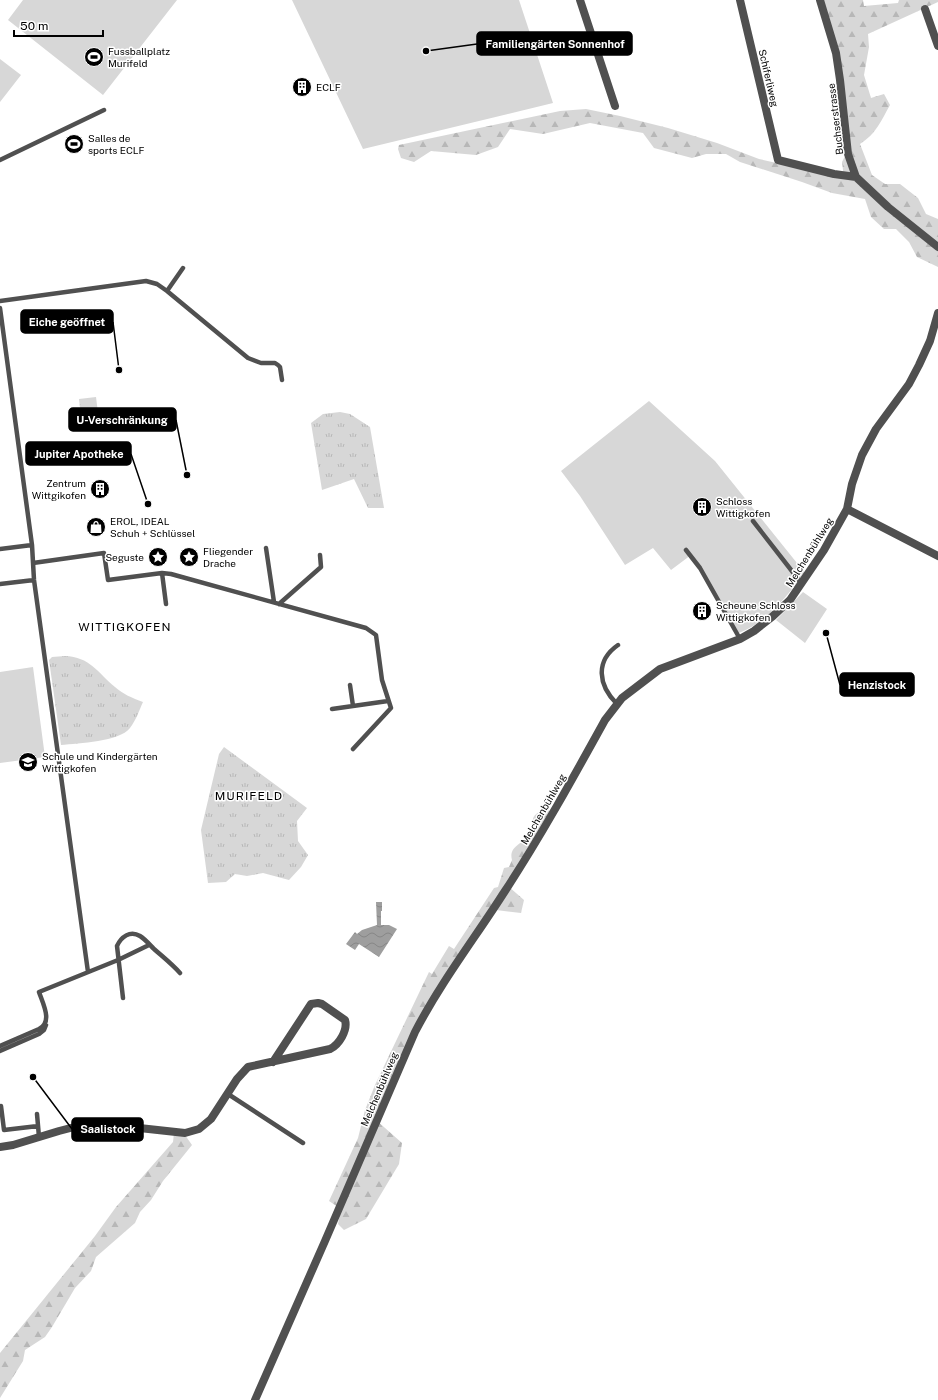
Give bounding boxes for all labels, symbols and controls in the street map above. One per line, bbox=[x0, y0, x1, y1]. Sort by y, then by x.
scale bar bbox=[14, 12, 103, 38]
text: 50 m bbox=[20, 19, 48, 33]
callout: Familiengärten Sonnenhof bbox=[477, 32, 632, 55]
text: Familiengärten Sonnenhof bbox=[485, 38, 625, 50]
place label: Fussballplatz Murifeld bbox=[108, 45, 170, 69]
sports icon: Fussballplatz Murifeld bbox=[83, 46, 105, 68]
street label: Schiferliweg bbox=[757, 48, 781, 108]
building icon: ECLF bbox=[291, 76, 313, 98]
place label: ECLF bbox=[316, 81, 341, 93]
street label: Buchserstrasse bbox=[825, 82, 845, 155]
place label: Salles de sports ECLF bbox=[88, 132, 145, 156]
sports icon: Salles de sports ECLF bbox=[63, 133, 85, 155]
callout: Eiche geöffnet bbox=[21, 310, 113, 333]
text: Eiche geöffnet bbox=[29, 316, 106, 328]
callout: U-Verschränkung bbox=[69, 408, 176, 431]
text: U-Verschränkung bbox=[76, 414, 168, 426]
callout: Jupiter Apotheke bbox=[26, 442, 131, 465]
text: Jupiter Apotheke bbox=[34, 448, 124, 460]
place label: Zentrum Wittgikofen bbox=[32, 477, 86, 501]
building icon: Zentrum Wittgikofen bbox=[89, 478, 111, 500]
place label: Schloss Wittigkofen bbox=[716, 495, 770, 519]
building icon: Schloss Wittigkofen bbox=[691, 496, 713, 518]
place label: EROL, IDEAL Schuh + Schlüssel bbox=[110, 515, 195, 539]
street label: Melchenbühlweg bbox=[783, 515, 835, 589]
shop icon: EROL, IDEAL Schuh + Schlüssel bbox=[85, 516, 107, 538]
place label: Fliegender Drache bbox=[203, 545, 253, 569]
place icon: Seguste bbox=[147, 546, 169, 568]
place icon: Fliegender Drache bbox=[178, 546, 200, 568]
place label: Seguste bbox=[105, 551, 144, 563]
place label: Scheune Schloss Wittigkofen bbox=[716, 599, 796, 623]
building icon: Scheune Schloss Wittigkofen bbox=[691, 600, 713, 622]
district label: WITTIGKOFEN bbox=[78, 620, 172, 634]
callout: Henzistock bbox=[840, 673, 914, 696]
text: Henzistock bbox=[848, 679, 907, 691]
place label: Schule und Kindergärten Wittigkofen bbox=[42, 750, 158, 774]
school or university icon: Schule und Kindergärten Wittigkofen bbox=[17, 751, 39, 773]
street label: Melchenbühlweg bbox=[518, 771, 568, 847]
district label: MURIFELD bbox=[215, 789, 283, 803]
street label: Melchenbühlweg bbox=[358, 1050, 400, 1128]
callout: Saalistock bbox=[72, 1118, 143, 1141]
text: Saalistock bbox=[80, 1123, 136, 1135]

